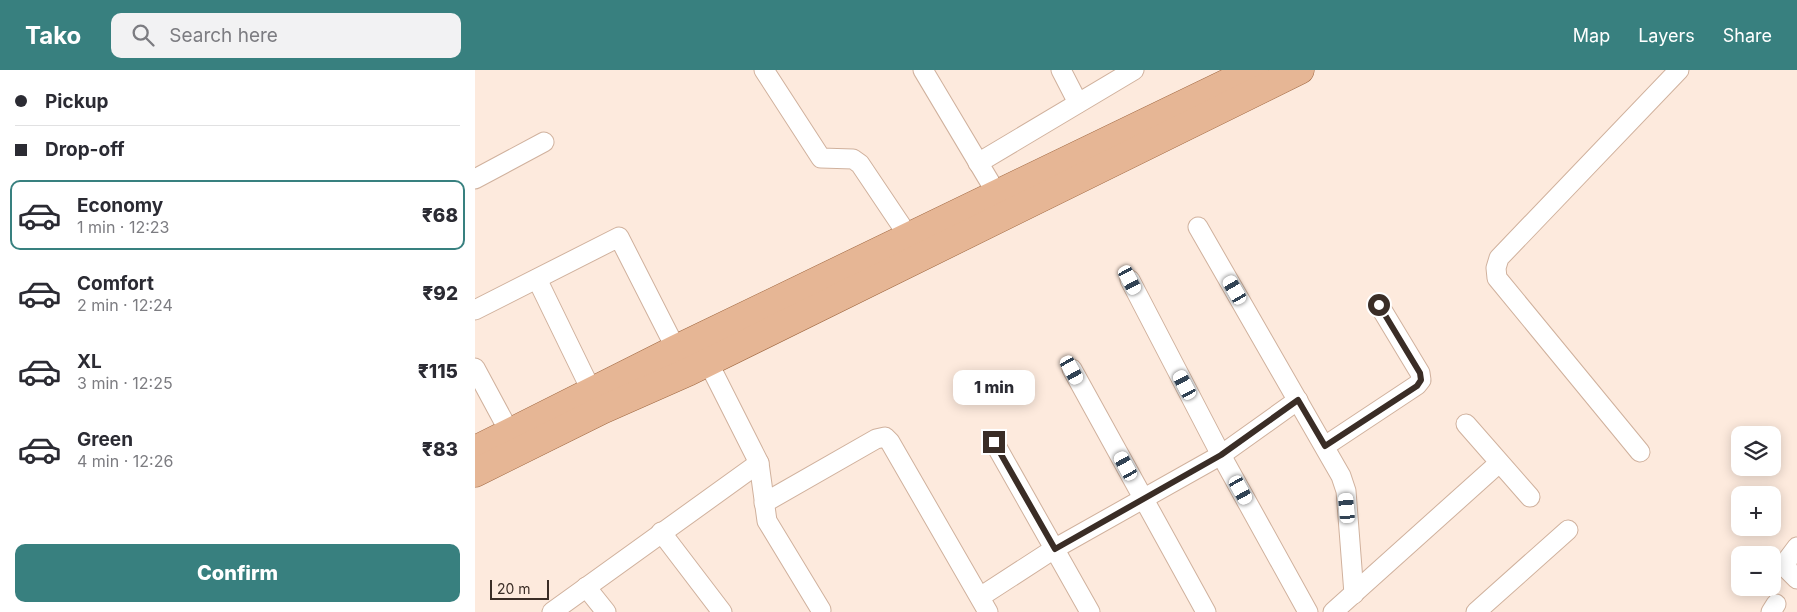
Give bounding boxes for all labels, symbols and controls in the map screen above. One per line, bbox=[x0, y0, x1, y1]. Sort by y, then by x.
search box bbox=[111, 13, 461, 58]
text: Tako bbox=[25, 21, 81, 50]
icon: search bbox=[129, 21, 157, 49]
text: Search here bbox=[169, 24, 278, 47]
text: Map bbox=[1573, 25, 1610, 46]
text: Layers bbox=[1638, 25, 1695, 46]
text: Share bbox=[1723, 25, 1772, 46]
text: Pickup bbox=[45, 90, 108, 113]
text: Drop-off bbox=[45, 138, 125, 161]
icon: car bbox=[17, 193, 62, 238]
text: Economy bbox=[77, 194, 163, 217]
text: ₹68 bbox=[422, 204, 458, 227]
text: 1 min · 12:23 bbox=[77, 217, 169, 237]
car bbox=[1116, 263, 1143, 297]
icon: car bbox=[17, 271, 62, 316]
text: Comfort bbox=[77, 272, 154, 295]
car bbox=[1221, 273, 1248, 307]
text: ₹92 bbox=[422, 282, 458, 305]
route start bbox=[1368, 294, 1390, 316]
text: 2 min · 12:24 bbox=[77, 295, 173, 315]
icon: car bbox=[17, 349, 62, 394]
text: XL bbox=[77, 350, 102, 373]
car bbox=[1058, 353, 1085, 387]
text: ₹115 bbox=[418, 360, 458, 383]
car bbox=[1171, 368, 1198, 402]
callout: 1 min bbox=[953, 370, 1035, 404]
text: 3 min · 12:25 bbox=[77, 373, 173, 393]
text: 1 min bbox=[974, 377, 1014, 397]
map controls bbox=[1731, 426, 1781, 596]
button: layers bbox=[1731, 426, 1781, 476]
icon: car bbox=[17, 427, 62, 472]
text: Green bbox=[77, 428, 133, 451]
route end bbox=[983, 431, 1005, 453]
text: ₹83 bbox=[422, 438, 458, 461]
car bbox=[1112, 449, 1139, 483]
text: 4 min · 12:26 bbox=[77, 451, 173, 471]
car bbox=[1227, 473, 1254, 507]
button: + bbox=[1731, 486, 1781, 536]
car bbox=[1338, 492, 1355, 524]
button: Confirm bbox=[15, 544, 460, 602]
button: − bbox=[1731, 546, 1781, 596]
scale bar bbox=[490, 577, 549, 600]
text: 20 m bbox=[497, 580, 531, 597]

